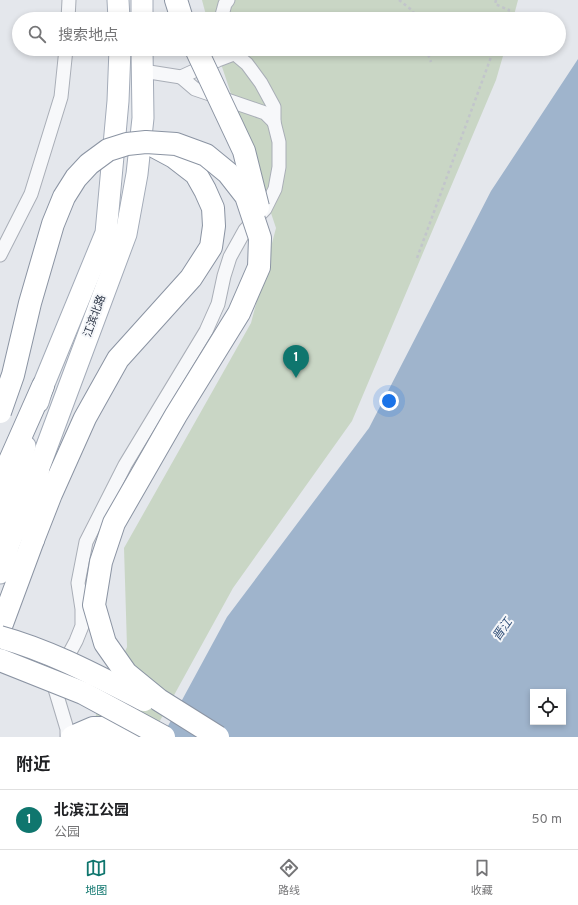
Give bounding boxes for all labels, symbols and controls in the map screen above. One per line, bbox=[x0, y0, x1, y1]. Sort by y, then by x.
search box bbox=[12, 12, 566, 56]
icon: search bbox=[26, 23, 48, 45]
text: 搜索地点 bbox=[58, 27, 118, 46]
street label: 江滨北路 bbox=[81, 293, 109, 339]
pin: 1 bbox=[283, 345, 309, 378]
your location bbox=[379, 391, 399, 411]
water label: 晋江 bbox=[490, 614, 518, 644]
map controls bbox=[530, 689, 566, 725]
button: locate bbox=[530, 689, 566, 725]
text: 附近 bbox=[16, 755, 50, 777]
text: 北滨江公园 bbox=[54, 802, 129, 821]
text: 1 bbox=[26, 812, 32, 828]
text: 50 m bbox=[532, 812, 562, 828]
text: 公园 bbox=[54, 825, 80, 841]
tab: 地图 bbox=[85, 857, 107, 898]
tab: 路线 bbox=[278, 857, 300, 898]
tab: 收藏 bbox=[471, 857, 493, 898]

